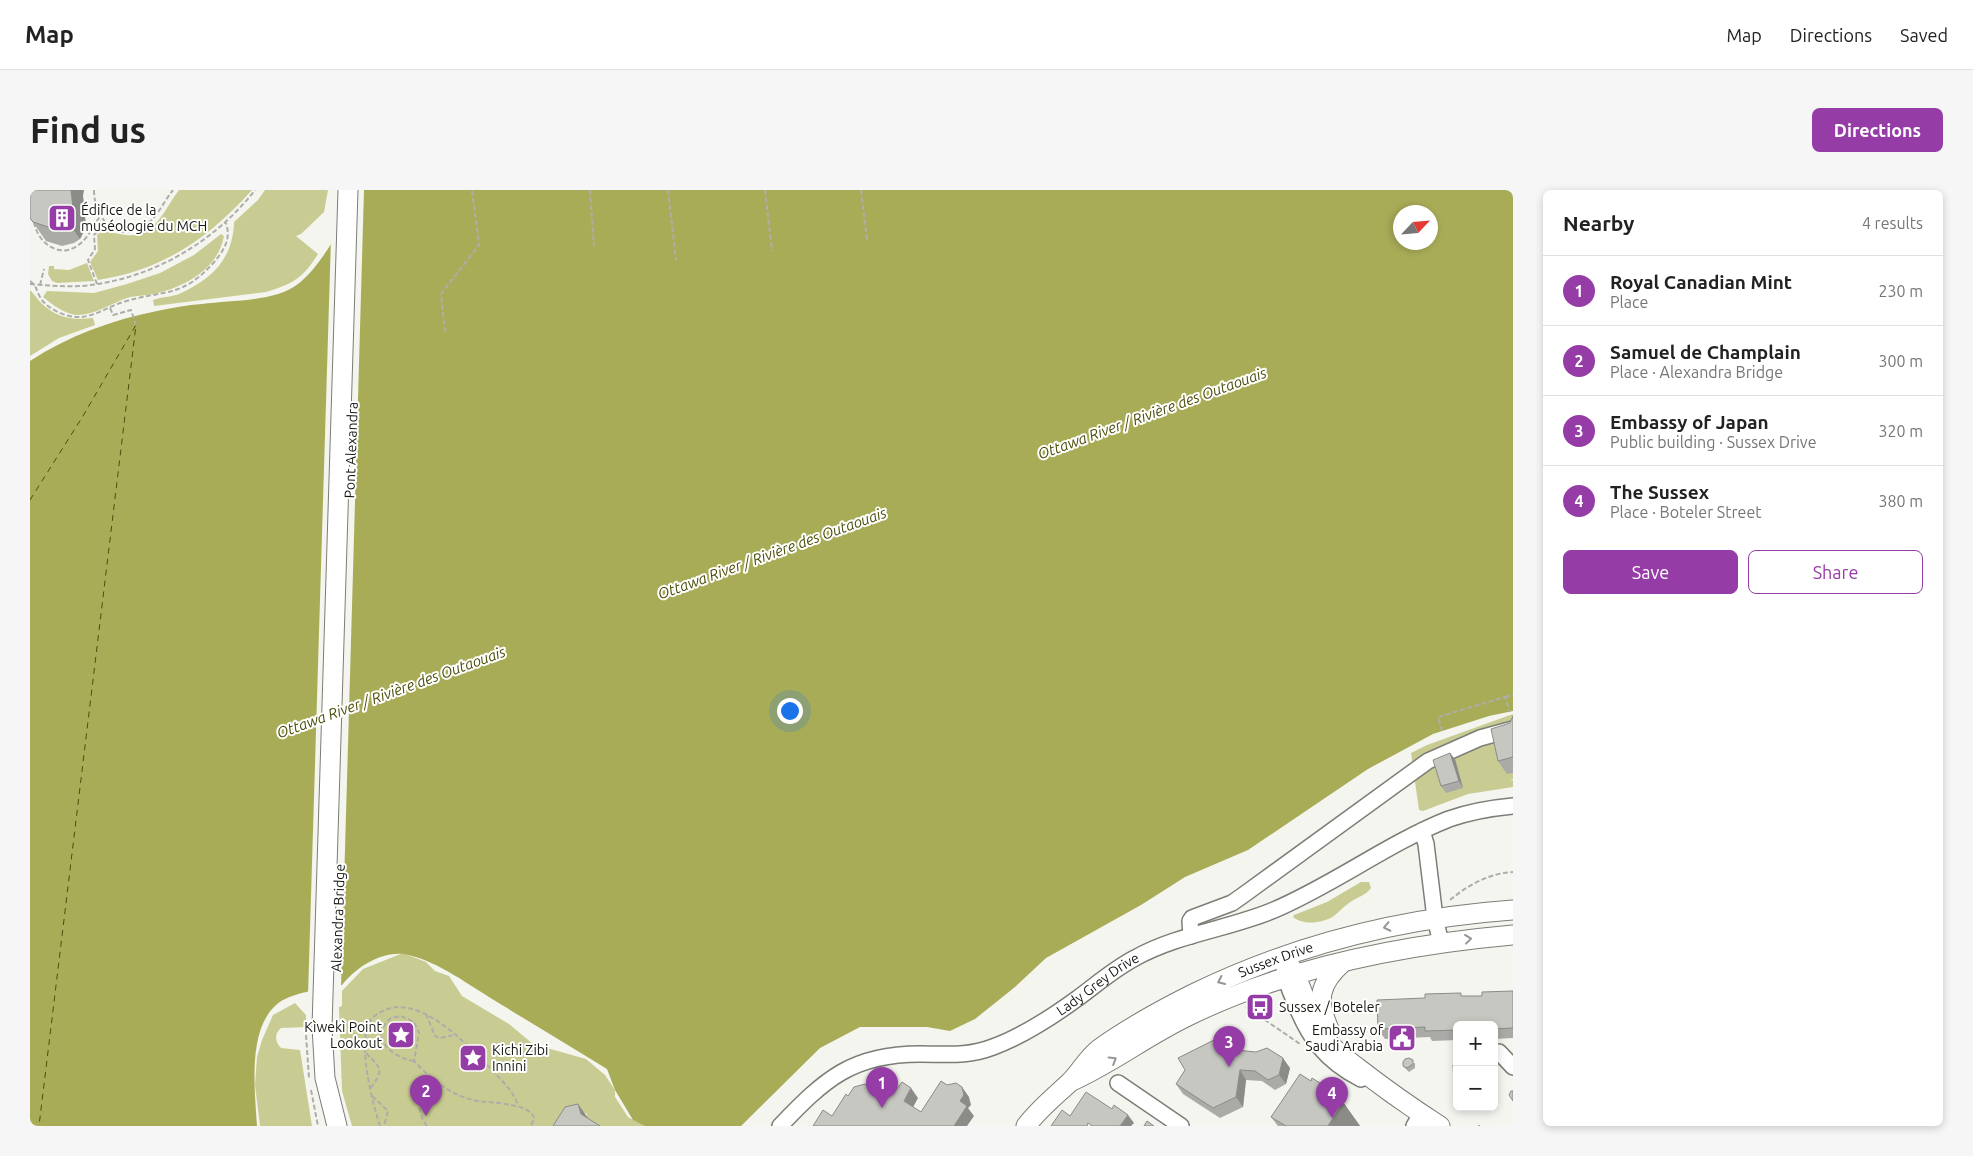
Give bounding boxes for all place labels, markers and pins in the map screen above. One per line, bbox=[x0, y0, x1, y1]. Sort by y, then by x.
place label: Édifice de la muséologie du MCH bbox=[81, 201, 207, 234]
building icon: Édifice de la muséologie du MCH bbox=[47, 203, 77, 233]
bus stop icon: Sussex / Boteler bbox=[1245, 992, 1275, 1022]
place label: Sussex / Boteler bbox=[1279, 999, 1381, 1015]
place label: Kìwekì Point Lookout bbox=[304, 1019, 382, 1051]
place icon: Kìwekì Point Lookout bbox=[386, 1020, 416, 1050]
place label: Embassy of Saudi Arabia bbox=[1305, 1022, 1384, 1054]
public building icon: Embassy of Saudi Arabia bbox=[1387, 1023, 1417, 1053]
pin: 3 bbox=[1213, 1026, 1245, 1067]
place label: Kichi Zibi Innini bbox=[492, 1042, 548, 1074]
place icon: Kichi Zibi Innini bbox=[458, 1043, 488, 1073]
pin: 1 bbox=[866, 1067, 898, 1108]
pin: 2 bbox=[410, 1075, 442, 1116]
pin: 4 bbox=[1316, 1077, 1348, 1118]

